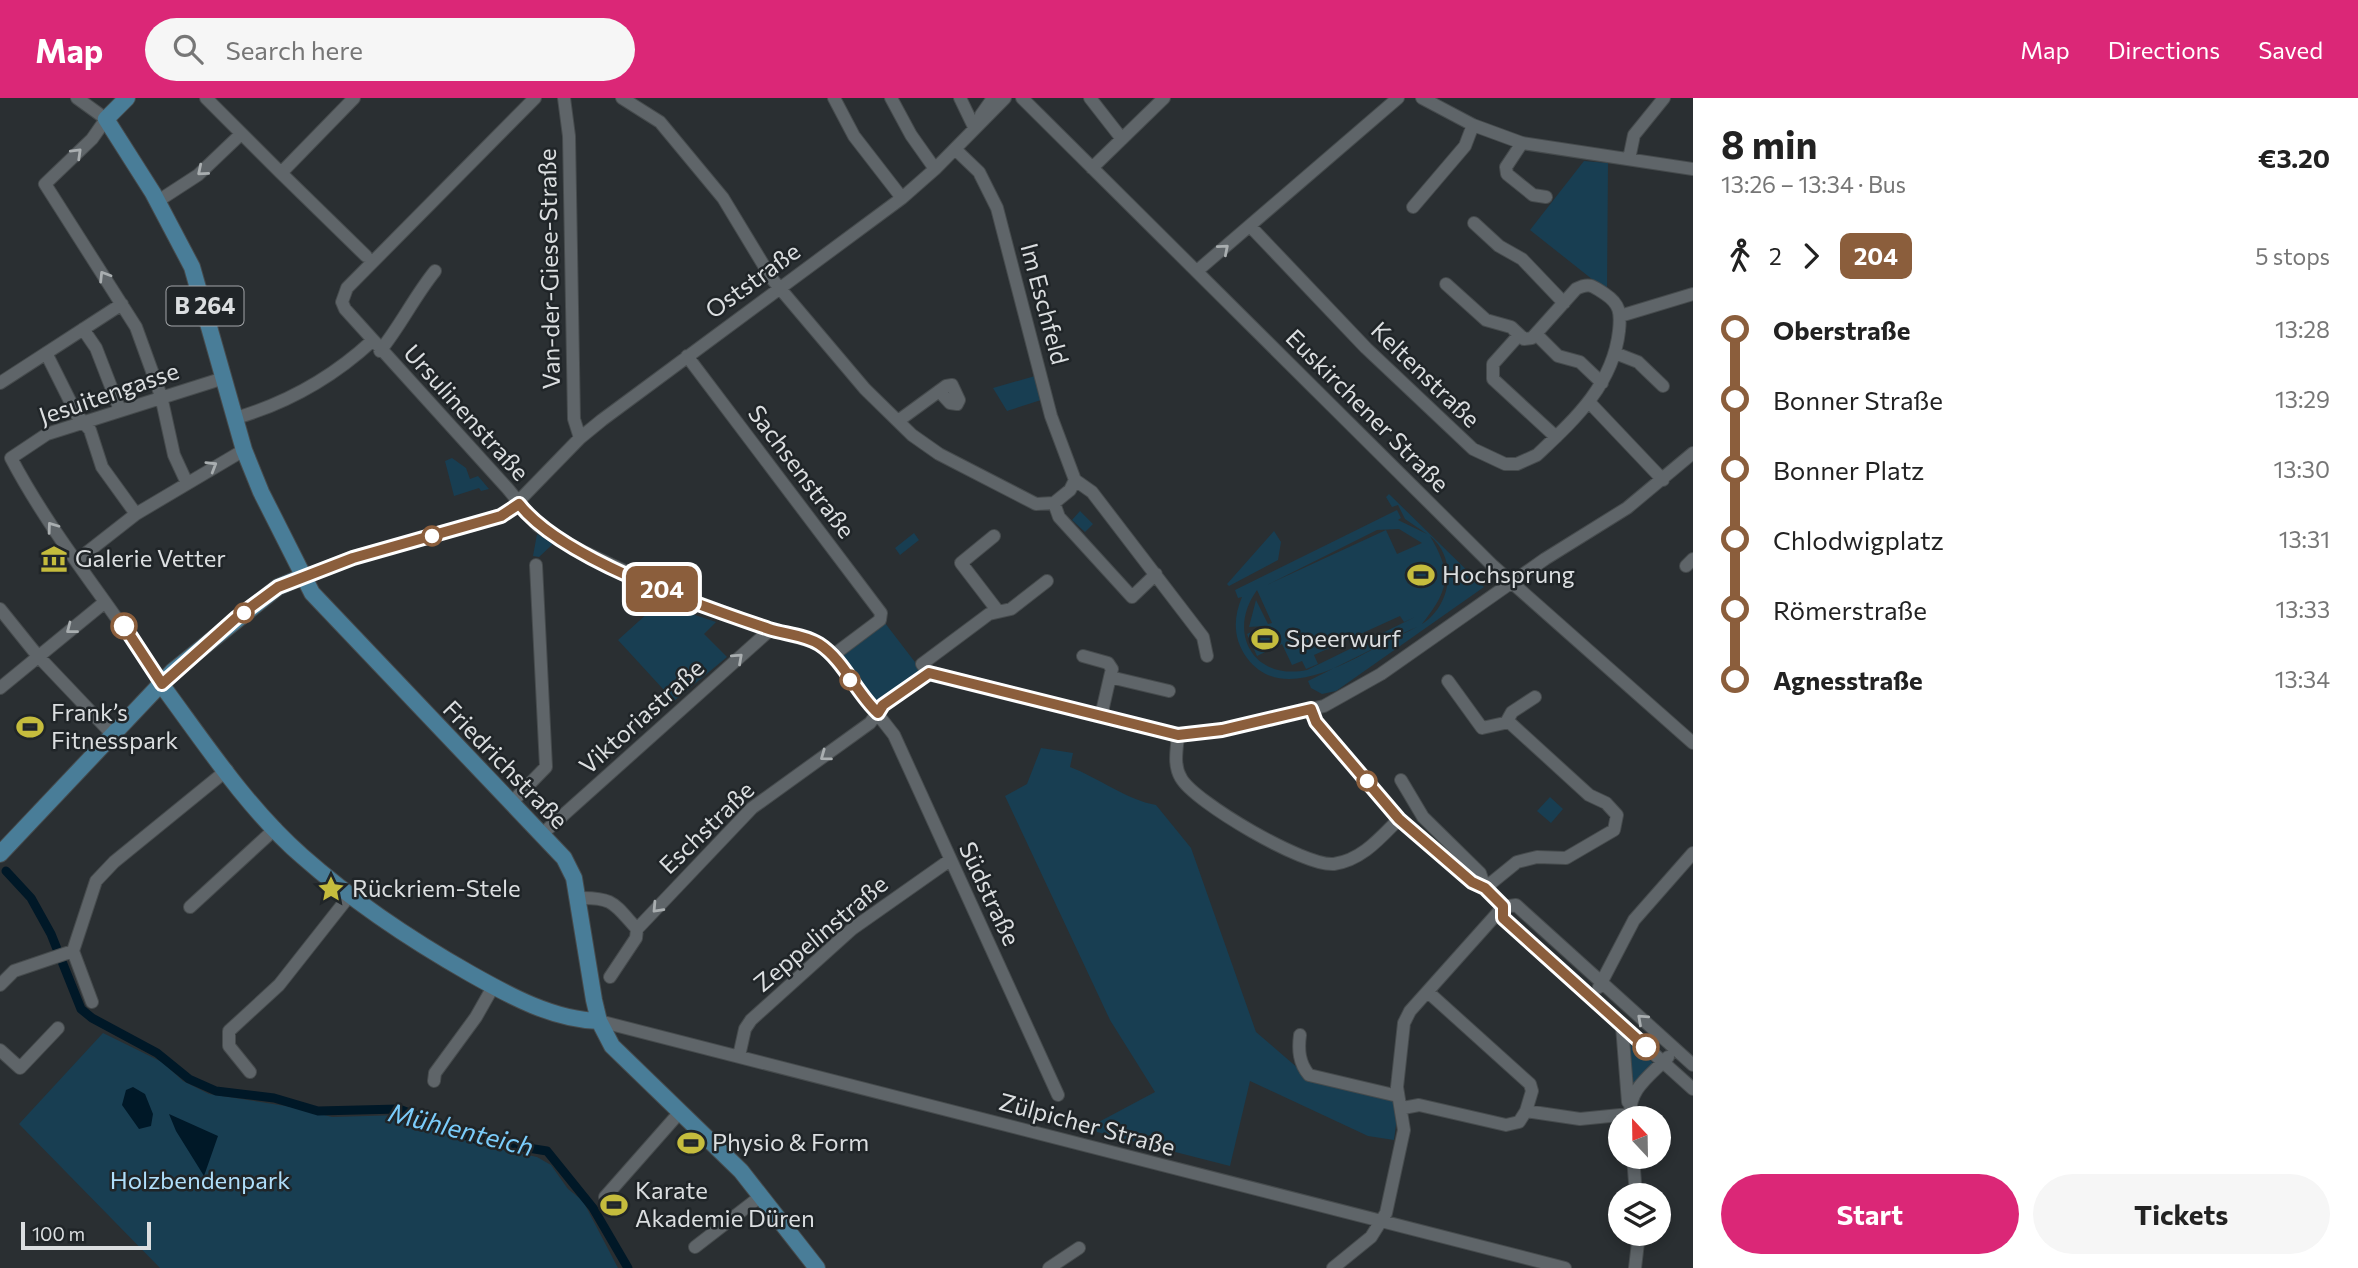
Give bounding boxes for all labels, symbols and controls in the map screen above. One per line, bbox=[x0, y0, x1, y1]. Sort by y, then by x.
search box bbox=[145, 18, 635, 81]
text: Map bbox=[35, 29, 103, 70]
icon: search bbox=[169, 30, 207, 68]
text: Search here bbox=[225, 34, 363, 65]
text: Map bbox=[2020, 35, 2070, 64]
text: Directions bbox=[2108, 35, 2220, 64]
text: Saved bbox=[2258, 35, 2323, 64]
text: 8 min bbox=[1721, 120, 1817, 167]
text: €3.20 bbox=[2258, 142, 2330, 173]
one-way arrow bbox=[69, 148, 82, 161]
street label: Van-der-Giese-Straße bbox=[532, 148, 565, 390]
one-way arrow bbox=[197, 163, 210, 175]
text: 13:26 – 13:34 · Bus bbox=[1721, 170, 1906, 198]
street label: Oststraße bbox=[699, 236, 805, 324]
icon: walk bbox=[1721, 237, 1759, 275]
icon: forward bbox=[1792, 237, 1830, 275]
street label: Im Eschfeld bbox=[1015, 240, 1076, 367]
text: 204 bbox=[1854, 241, 1898, 270]
text: 2 bbox=[1769, 242, 1782, 270]
text: 5 stops bbox=[2255, 242, 2330, 270]
one-way arrow bbox=[1215, 245, 1228, 257]
one-way arrow bbox=[100, 270, 113, 283]
road number: B 264 bbox=[166, 286, 244, 326]
text: Oberstraße bbox=[1773, 314, 1910, 345]
street label: Keltenstraße bbox=[1366, 315, 1486, 433]
text: 13:28 bbox=[2275, 315, 2330, 343]
street label: Euskirchener Straße bbox=[1281, 322, 1456, 497]
street label: Ursulinenstraße bbox=[398, 338, 536, 486]
street label: Jesuitengasse bbox=[35, 355, 182, 430]
text: Bonner Straße bbox=[1773, 384, 1943, 415]
text: 13:29 bbox=[2275, 385, 2330, 413]
street label: Sachsenstraße bbox=[743, 399, 862, 543]
text: Bonner Platz bbox=[1773, 454, 1924, 485]
text: 13:30 bbox=[2273, 455, 2330, 483]
one-way arrow bbox=[205, 461, 218, 474]
one-way arrow bbox=[48, 522, 60, 535]
text: Chlodwigplatz bbox=[1773, 524, 1944, 555]
text: 13:31 bbox=[2279, 525, 2330, 553]
unlabelled marker bbox=[422, 526, 442, 546]
place label: Galerie Vetter bbox=[75, 543, 226, 572]
museum icon: Galerie Vetter bbox=[39, 544, 69, 574]
place label: Hochsprung bbox=[1442, 559, 1575, 588]
sports icon: Hochsprung bbox=[1406, 560, 1436, 590]
line badge: 204 bbox=[622, 566, 702, 612]
text: 204 bbox=[640, 574, 684, 603]
text: Römerstraße bbox=[1773, 594, 1927, 625]
text: 13:33 bbox=[2275, 595, 2330, 623]
unlabelled marker bbox=[234, 603, 254, 623]
unlabelled marker bbox=[111, 613, 137, 639]
one-way arrow bbox=[66, 620, 79, 633]
place label: Speerwurf bbox=[1286, 623, 1401, 652]
sports icon: Speerwurf bbox=[1250, 624, 1280, 654]
street label: Viktoriastraße bbox=[573, 652, 709, 779]
one-way arrow bbox=[730, 654, 743, 667]
text: Agnesstraße bbox=[1773, 664, 1923, 695]
text: 13:34 bbox=[2275, 665, 2330, 693]
unlabelled marker bbox=[840, 670, 860, 690]
street label: Friedrichstraße bbox=[438, 694, 574, 834]
place label: Frank’s Fitnesspark bbox=[51, 697, 178, 754]
sports icon: Frank’s Fitnesspark bbox=[15, 712, 45, 742]
one-way arrow bbox=[820, 747, 833, 760]
unlabelled marker bbox=[1357, 771, 1377, 791]
street label: Eschstraße bbox=[653, 775, 759, 879]
street label: Südstraße bbox=[954, 837, 1027, 950]
street label: Zeppelinstraße bbox=[747, 869, 893, 997]
place label: Rückriem-Stele bbox=[352, 873, 521, 902]
place icon: Rückriem-Stele bbox=[316, 874, 346, 904]
one-way arrow bbox=[653, 899, 666, 912]
one-way arrow bbox=[1637, 1015, 1650, 1027]
unlabelled marker bbox=[1633, 1034, 1659, 1060]
street label: Zülpicher Straße bbox=[996, 1086, 1179, 1161]
water label: Mühlenteich bbox=[386, 1096, 537, 1161]
north arrow bbox=[1608, 1106, 1671, 1169]
map controls bbox=[1608, 1106, 1671, 1246]
place label: Physio & Form bbox=[712, 1127, 869, 1156]
sports icon: Physio & Form bbox=[676, 1128, 706, 1158]
park label: Holzbendenpark bbox=[110, 1165, 290, 1194]
button: Start bbox=[1721, 1174, 2019, 1254]
button: Tickets bbox=[2033, 1174, 2330, 1254]
place label: Karate Akademie Düren bbox=[635, 1175, 815, 1232]
button: layers bbox=[1608, 1183, 1671, 1246]
sports icon: Karate Akademie Düren bbox=[599, 1190, 629, 1220]
scale bar bbox=[21, 1219, 150, 1251]
text: 100 m bbox=[32, 1222, 85, 1245]

